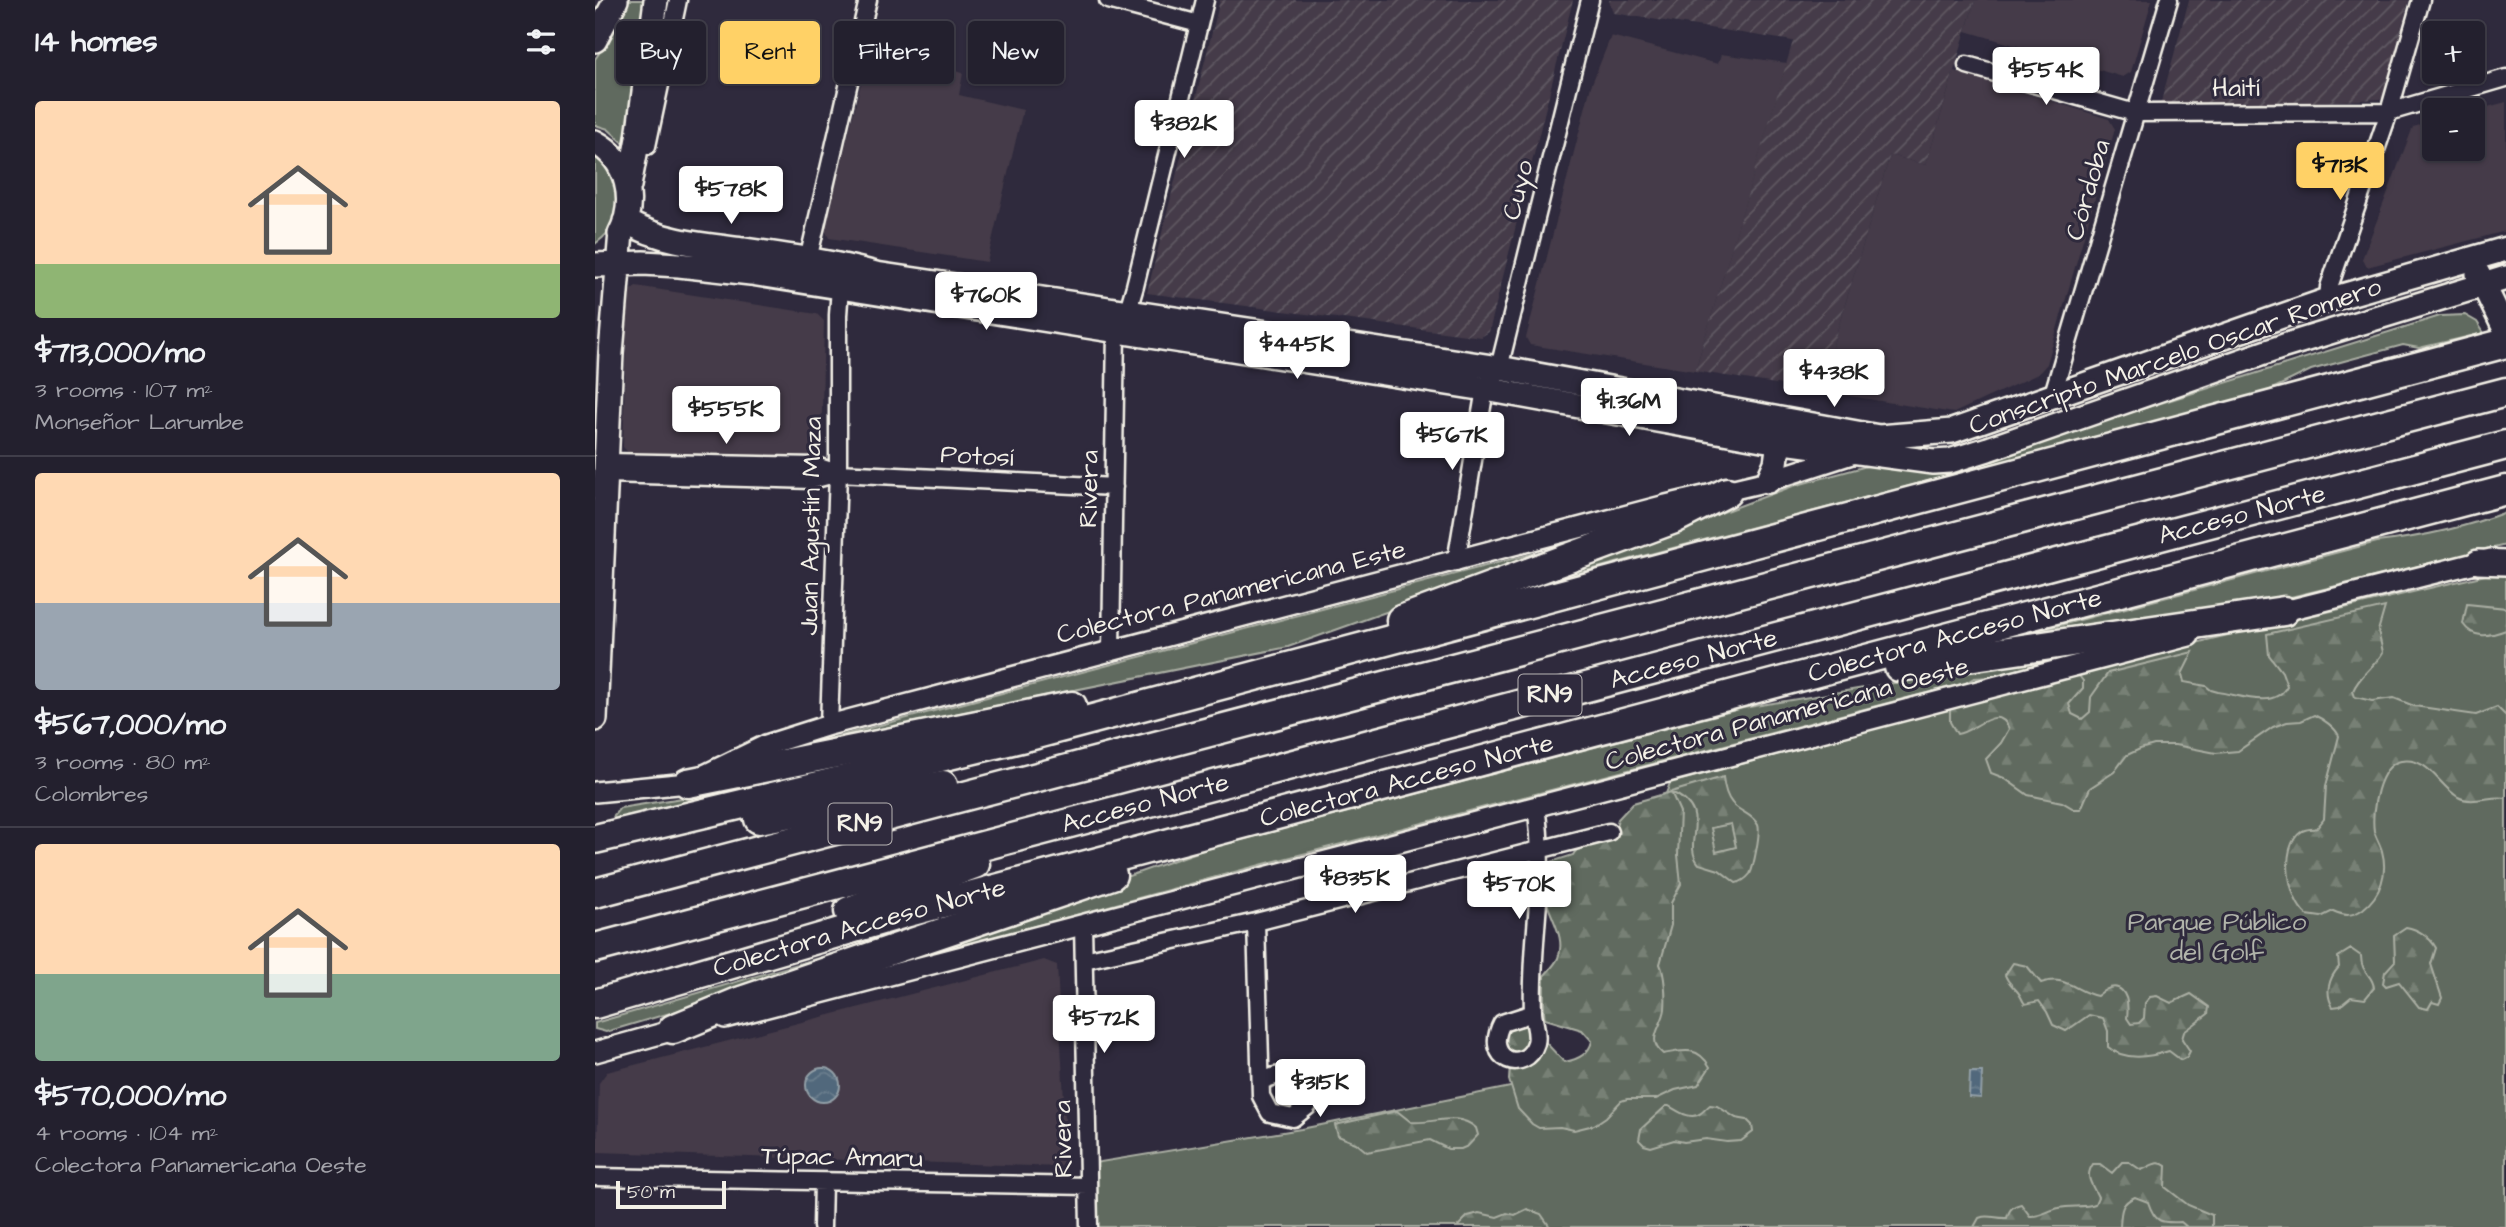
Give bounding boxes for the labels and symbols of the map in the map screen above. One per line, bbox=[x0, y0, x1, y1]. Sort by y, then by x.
pin: $554K bbox=[1997, 48, 2095, 107]
street label: Haití bbox=[2212, 70, 2260, 106]
pin: $382K bbox=[1135, 100, 1233, 160]
street label: Córdoba bbox=[2056, 135, 2120, 245]
pin: $713K bbox=[2291, 142, 2389, 202]
street label: Cuyo bbox=[1493, 156, 1545, 224]
pin: $578K bbox=[682, 166, 780, 226]
street label: Conscripto Marcelo Oscar Romero bbox=[1964, 268, 2386, 444]
pin: $760K bbox=[937, 272, 1035, 332]
pin: $445K bbox=[1248, 322, 1346, 381]
pin: $438K bbox=[1785, 350, 1883, 409]
pin: $1.36M bbox=[1572, 378, 1686, 438]
pin: $555K bbox=[677, 386, 775, 446]
pin: $567K bbox=[1403, 412, 1501, 472]
street label: Juan Agustín Maza bbox=[791, 416, 833, 636]
street label: Potosí bbox=[939, 436, 1015, 476]
street label: Rivera bbox=[1070, 450, 1108, 528]
street label: Acceso Norte bbox=[2154, 475, 2329, 554]
street label: Colectora Panamericana Este bbox=[1053, 531, 1409, 653]
street label: Colectora Acceso Norte bbox=[1804, 580, 2106, 692]
street label: Acceso Norte bbox=[1606, 620, 1781, 698]
street label: Colectora Panamericana Oeste bbox=[1601, 648, 1973, 780]
road number: RN9 bbox=[1518, 674, 1581, 716]
street label: Colectora Acceso Norte bbox=[1256, 724, 1558, 836]
street label: Acceso Norte bbox=[1058, 764, 1233, 842]
road number: RN9 bbox=[828, 804, 891, 844]
pin: $835K bbox=[1306, 856, 1404, 915]
pin: $570K bbox=[1470, 862, 1568, 921]
street label: Colectora Acceso Norte bbox=[709, 869, 1009, 986]
park label: Parque Público del Golf bbox=[2128, 904, 2307, 970]
pin: $572K bbox=[1055, 996, 1153, 1055]
pin: $315K bbox=[1271, 1060, 1369, 1119]
street label: Rivera bbox=[1044, 1100, 1082, 1178]
street label: Túpac Amaru bbox=[761, 1138, 923, 1176]
scale bar bbox=[616, 1178, 726, 1210]

